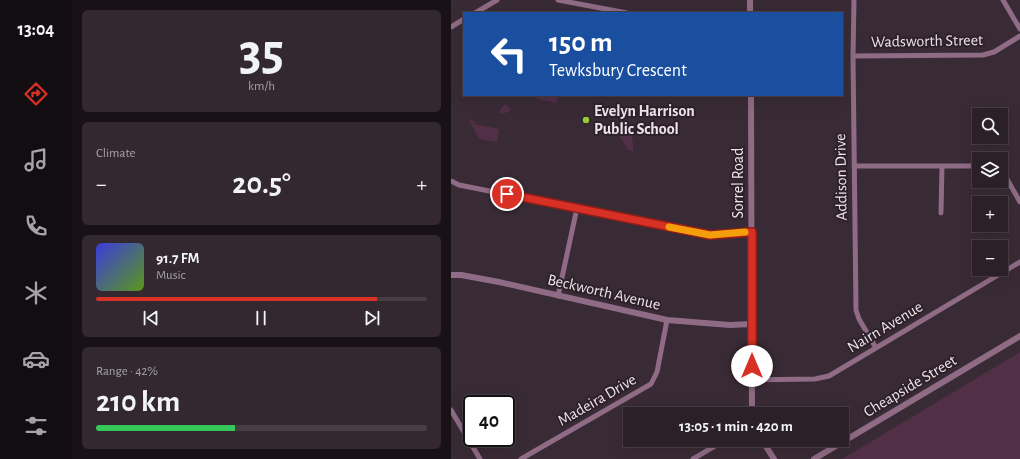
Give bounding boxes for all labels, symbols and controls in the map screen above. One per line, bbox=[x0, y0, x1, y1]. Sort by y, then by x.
text: 13:04 bbox=[18, 21, 54, 39]
text: 35 bbox=[239, 27, 284, 79]
icon: left bbox=[483, 28, 535, 80]
text: 150 m bbox=[549, 29, 613, 57]
street label: Wadsworth Street bbox=[871, 32, 983, 50]
text: Tewksbury Crescent bbox=[549, 62, 687, 80]
icon: directions bbox=[22, 80, 50, 108]
text: km/h bbox=[248, 80, 275, 93]
place label: Evelyn Harrison Public School bbox=[594, 103, 695, 137]
map controls bbox=[972, 108, 1008, 276]
button: search bbox=[972, 108, 1008, 144]
marker: Evelyn Harrison Public School bbox=[581, 115, 591, 125]
street label: Addison Drive bbox=[832, 133, 850, 221]
icon: music bbox=[22, 146, 50, 174]
text: Climate bbox=[96, 147, 135, 160]
street label: Sorrel Road bbox=[730, 147, 746, 219]
button: layers bbox=[972, 152, 1008, 188]
text: 20.5° bbox=[232, 169, 291, 199]
text: − bbox=[96, 173, 107, 195]
text: + bbox=[416, 173, 427, 195]
pin bbox=[490, 177, 524, 211]
icon: arrive bbox=[496, 183, 518, 205]
button: + bbox=[972, 196, 1008, 232]
icon: phone bbox=[22, 212, 50, 240]
button: − bbox=[972, 240, 1008, 276]
text: 91.7 FM bbox=[156, 251, 199, 266]
text: Music bbox=[156, 269, 186, 282]
street label: Beckworth Avenue bbox=[546, 271, 662, 313]
icon: climate bbox=[22, 279, 50, 307]
street label: Nairn Avenue bbox=[845, 298, 925, 356]
icon: previous bbox=[140, 307, 162, 329]
icon: pause bbox=[250, 307, 272, 329]
icon: next bbox=[361, 307, 383, 329]
icon: car bbox=[22, 345, 50, 373]
position arrow bbox=[731, 345, 773, 387]
street label: Cheapside Street bbox=[861, 352, 959, 420]
text: Range · 42% bbox=[96, 365, 158, 378]
street label: Madeira Drive bbox=[555, 371, 639, 429]
text: 210 km bbox=[96, 387, 180, 417]
speed limit sign: 40 bbox=[463, 395, 515, 447]
icon: filters bbox=[22, 412, 50, 440]
text: 13:05 · 1 min · 420 m bbox=[679, 419, 793, 434]

